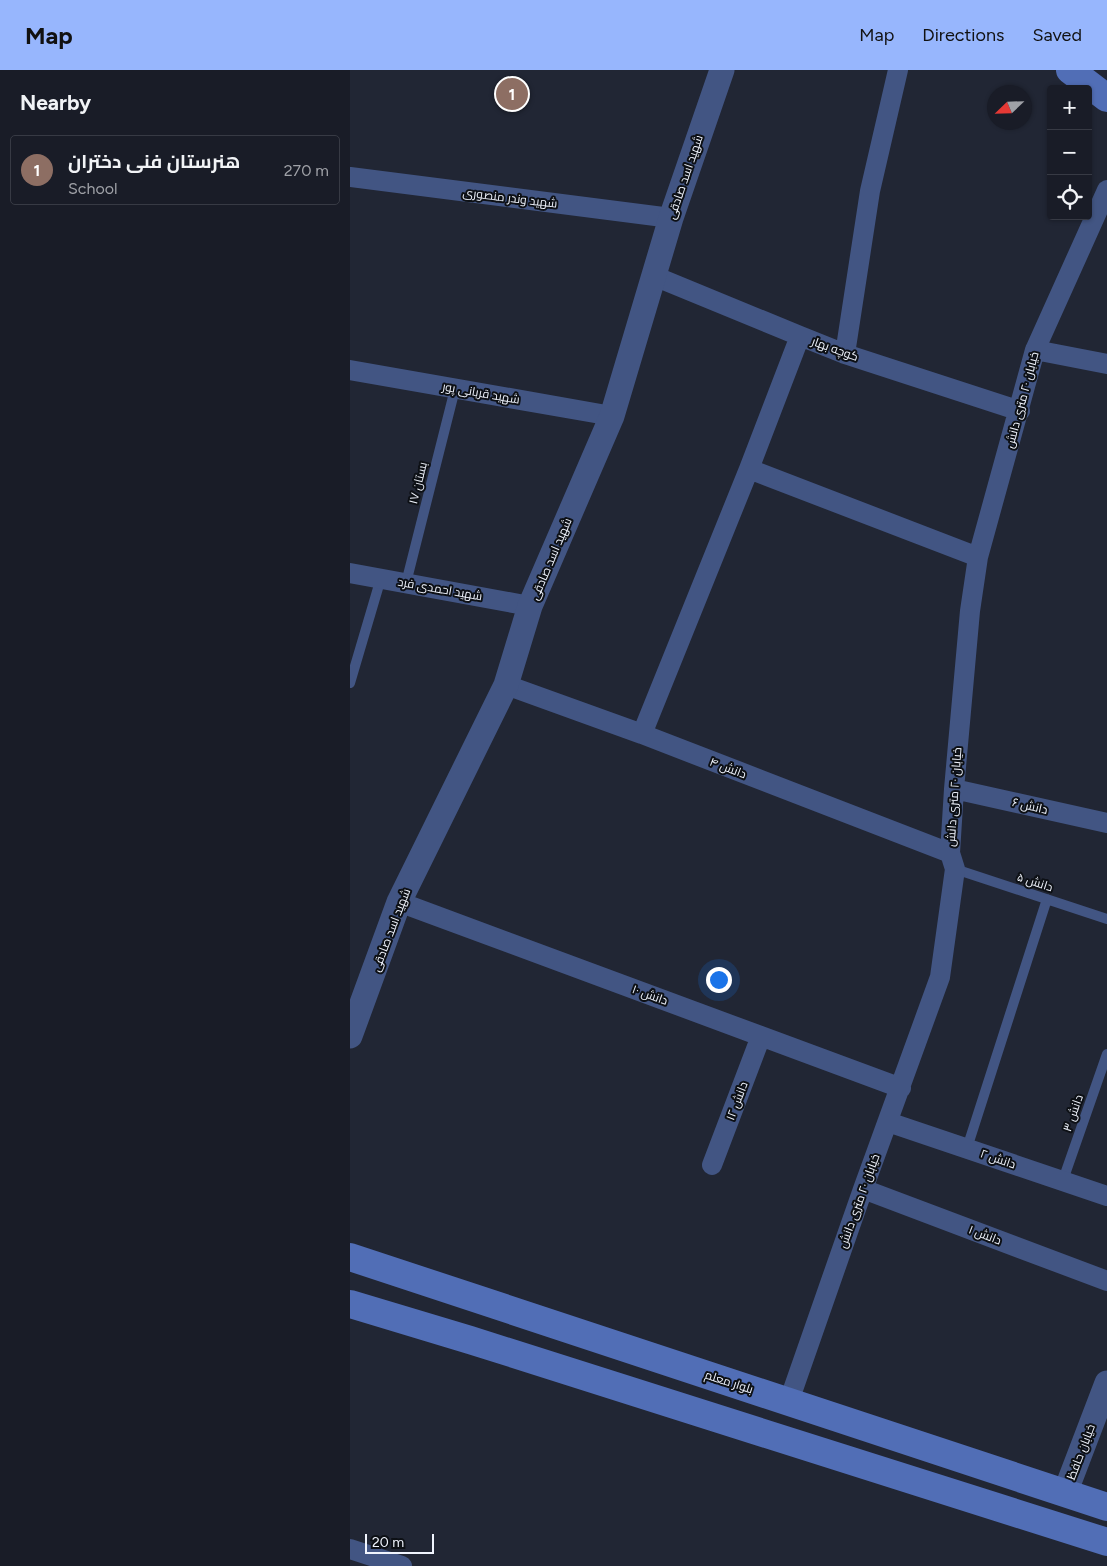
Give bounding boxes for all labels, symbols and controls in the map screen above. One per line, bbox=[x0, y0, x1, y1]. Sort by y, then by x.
text: Map bbox=[25, 21, 73, 50]
text: Map bbox=[859, 24, 894, 46]
text: Directions bbox=[922, 24, 1004, 46]
text: Saved bbox=[1032, 24, 1082, 46]
pin: 1 bbox=[496, 75, 528, 113]
north arrow bbox=[987, 85, 1032, 130]
map controls bbox=[1047, 85, 1092, 220]
button: + bbox=[1047, 85, 1092, 130]
text: Nearby bbox=[20, 90, 91, 115]
button: − bbox=[1047, 130, 1092, 175]
street label: شهید اسد صادقی bbox=[664, 133, 706, 221]
text: هنرستان فنی دختران bbox=[68, 150, 240, 173]
text: 1 bbox=[34, 161, 40, 180]
text: 270 m bbox=[284, 161, 329, 180]
button: locate bbox=[1047, 175, 1092, 220]
text: School bbox=[68, 179, 118, 198]
street label: شهید وندر منصوری bbox=[462, 185, 558, 211]
street label: کوچه بهار bbox=[808, 334, 860, 366]
street label: خیابان ۲۰ متری دانش bbox=[1002, 350, 1042, 450]
street label: شهید قربانی پور bbox=[440, 379, 521, 409]
street label: بستان ۱۷ bbox=[406, 461, 430, 505]
street label: شهید اسد صادقی bbox=[527, 516, 575, 602]
street label: شهید احمدی فرد bbox=[397, 575, 483, 603]
street label: خیابان ۲۰ متری دانش bbox=[944, 747, 964, 847]
street label: دانش ۴ bbox=[708, 755, 748, 781]
street label: دانش ۶ bbox=[1011, 795, 1049, 817]
street label: دانش ۵ bbox=[1015, 870, 1055, 894]
street label: شهید اسد صادقی bbox=[369, 886, 413, 974]
your location bbox=[706, 967, 732, 993]
street label: دانش ۱۰ bbox=[630, 982, 670, 1008]
street label: دانش ۱۲ bbox=[723, 1080, 751, 1122]
street label: دانش ۳ bbox=[1060, 1092, 1086, 1133]
street label: دانش ۲ bbox=[978, 1146, 1018, 1172]
street label: خیابان ۲۰ متری دانش bbox=[835, 1152, 883, 1250]
street label: دانش ۱ bbox=[967, 1222, 1004, 1248]
street label: بلوار معلم bbox=[703, 1368, 755, 1397]
street label: خیابان حافظ bbox=[1064, 1422, 1098, 1482]
scale bar bbox=[365, 1531, 434, 1554]
text: 20 m bbox=[372, 1534, 404, 1551]

